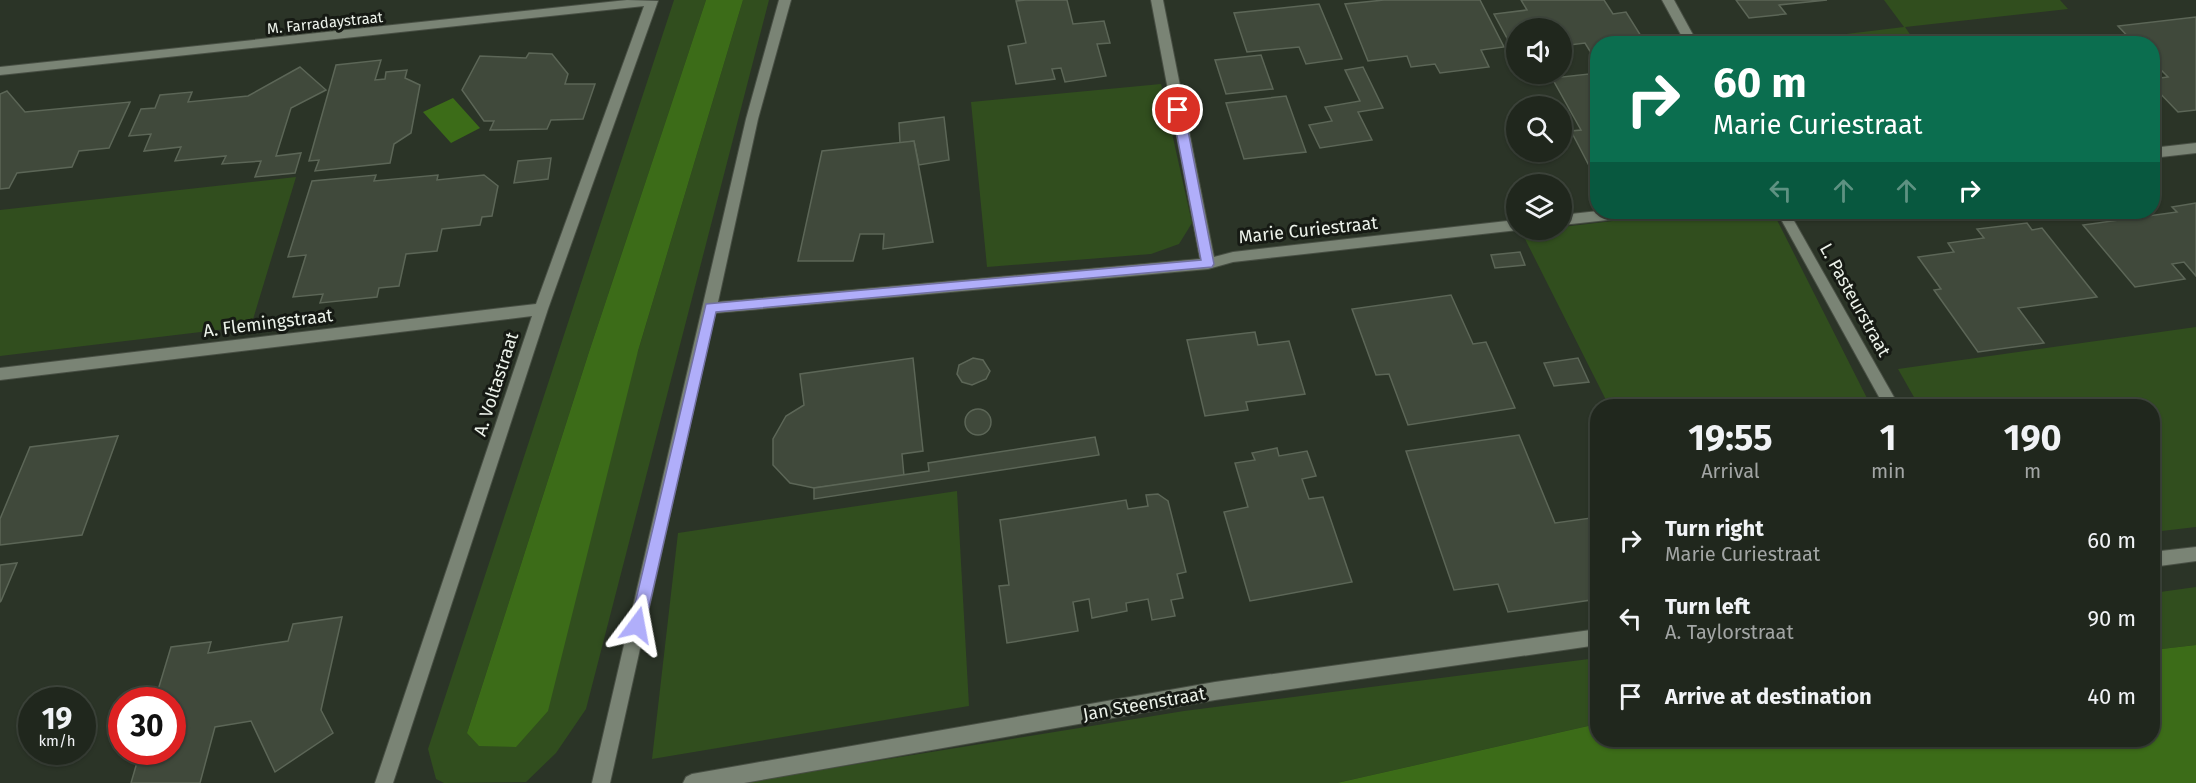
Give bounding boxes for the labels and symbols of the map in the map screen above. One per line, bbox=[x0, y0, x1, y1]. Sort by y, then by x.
street label: M. Farradaystraat bbox=[266, 8, 385, 38]
pin bbox=[1152, 84, 1203, 135]
street label: Marie Curiestraat bbox=[1237, 212, 1379, 248]
street label: L. Pasteurstraat bbox=[1815, 240, 1895, 361]
street label: A. Flemingstraat bbox=[202, 304, 335, 342]
street label: A. Voltastraat bbox=[469, 329, 523, 439]
position arrow bbox=[605, 593, 669, 657]
street label: Jan Steenstraat bbox=[1081, 682, 1207, 726]
speed limit sign: 30 bbox=[108, 687, 186, 765]

